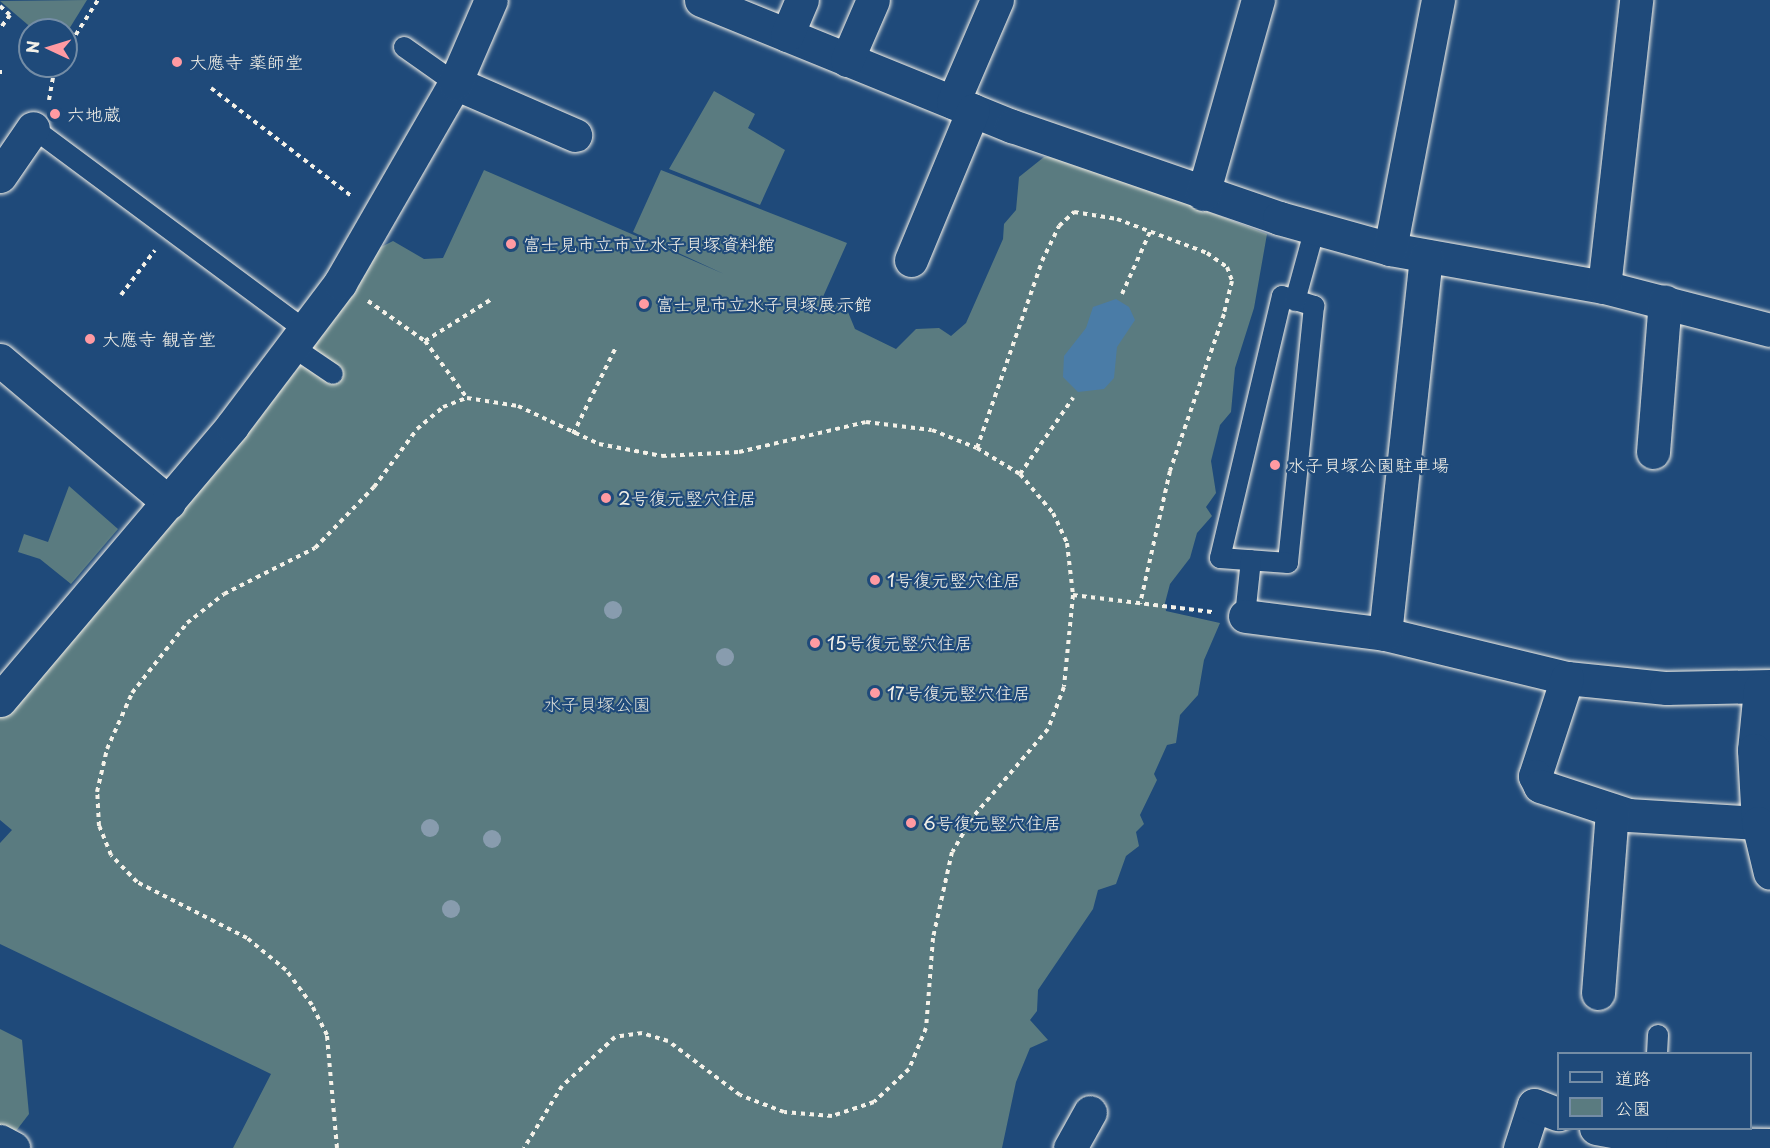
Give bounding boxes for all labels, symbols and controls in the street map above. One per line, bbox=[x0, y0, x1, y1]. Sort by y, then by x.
north arrow bbox=[18, 18, 78, 78]
text: N bbox=[20, 40, 44, 54]
place label: 大應寺 薬師堂 bbox=[189, 51, 303, 73]
marker: 大應寺 薬師堂 bbox=[170, 55, 184, 69]
place label: 六地蔵 bbox=[67, 103, 121, 125]
marker: 六地蔵 bbox=[48, 107, 62, 121]
place label: 富士見市立市立水子貝塚資料館 bbox=[523, 233, 775, 255]
marker: 富士見市立市立水子貝塚資料館 bbox=[504, 237, 518, 251]
place label: 富士見市立水子貝塚展示館 bbox=[656, 293, 872, 315]
marker: 富士見市立水子貝塚展示館 bbox=[637, 297, 651, 311]
place label: 大應寺 観音堂 bbox=[102, 328, 216, 350]
marker: 大應寺 観音堂 bbox=[83, 332, 97, 346]
place label: 水子貝塚公園駐車場 bbox=[1287, 454, 1449, 476]
marker: 水子貝塚公園駐車場 bbox=[1268, 458, 1282, 472]
place label: 2号復元竪穴住居 bbox=[618, 487, 757, 509]
marker: 2号復元竪穴住居 bbox=[599, 491, 613, 505]
place label: 1号復元竪穴住居 bbox=[887, 569, 1021, 591]
marker: 1号復元竪穴住居 bbox=[868, 573, 882, 587]
place label: 15号復元竪穴住居 bbox=[827, 632, 973, 654]
marker: 15号復元竪穴住居 bbox=[808, 636, 822, 650]
place label: 17号復元竪穴住居 bbox=[887, 682, 1031, 704]
marker: 17号復元竪穴住居 bbox=[868, 686, 882, 700]
park label: 水子貝塚公園 bbox=[543, 693, 651, 715]
place label: 6号復元竪穴住居 bbox=[923, 812, 1062, 834]
marker: 6号復元竪穴住居 bbox=[904, 816, 918, 830]
legend bbox=[1557, 1052, 1752, 1130]
text: 道路 bbox=[1615, 1064, 1651, 1091]
text: 公園 bbox=[1615, 1094, 1651, 1121]

